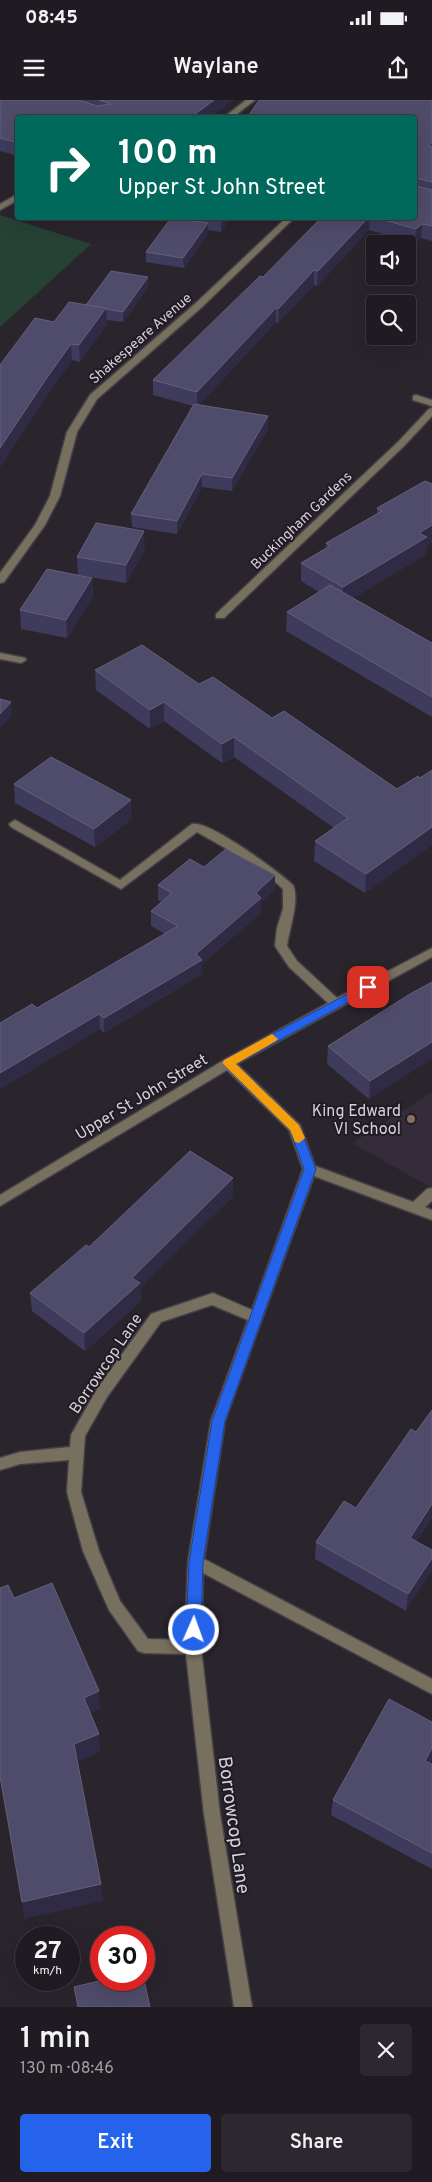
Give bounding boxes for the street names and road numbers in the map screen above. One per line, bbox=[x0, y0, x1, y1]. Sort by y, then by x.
street label: Shakespeare Avenue bbox=[86, 290, 196, 388]
street label: Buckingham Gardens bbox=[248, 468, 356, 574]
street label: Upper St John Street bbox=[72, 1050, 212, 1145]
street label: Borrowcop Lane bbox=[66, 1310, 148, 1418]
street label: Borrowcop Lane bbox=[211, 1755, 255, 1896]

